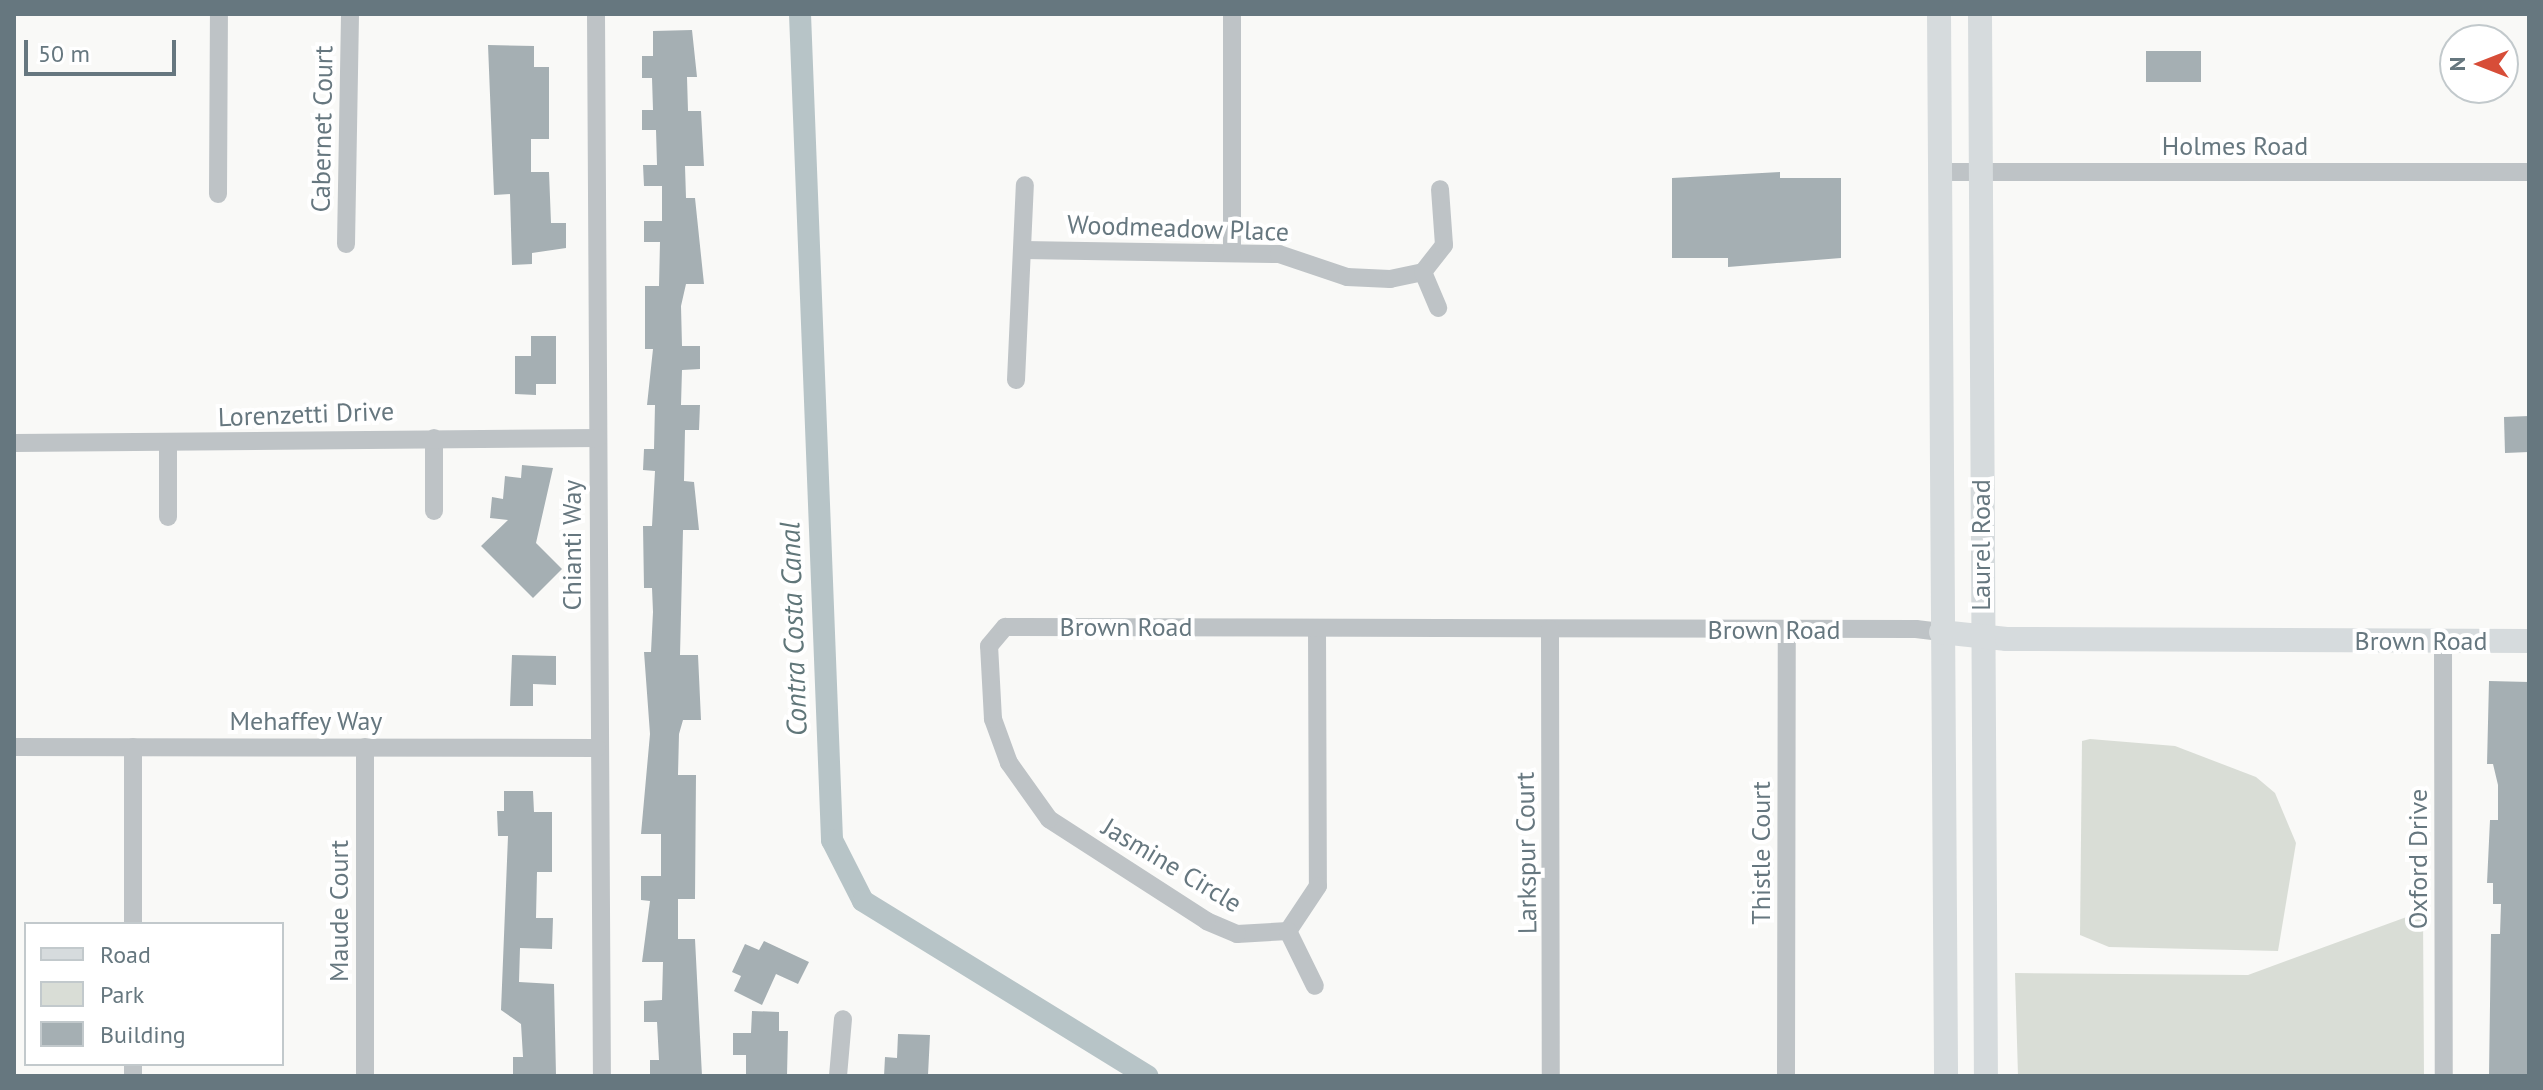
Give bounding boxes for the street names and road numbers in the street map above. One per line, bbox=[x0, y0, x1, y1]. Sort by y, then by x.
street label: Cabernet Court bbox=[305, 45, 339, 213]
street label: Holmes Road bbox=[2162, 130, 2308, 162]
street label: Woodmeadow Place bbox=[1066, 209, 1290, 247]
street label: Lorenzetti Drive bbox=[217, 395, 395, 433]
street label: Chianti Way bbox=[556, 479, 588, 611]
street label: Laurel Road bbox=[1965, 479, 1997, 611]
street label: Brown Road bbox=[1060, 611, 1192, 643]
street label: Brown Road bbox=[1708, 614, 1840, 646]
street label: Brown Road bbox=[2355, 625, 2487, 657]
street label: Mehaffey Way bbox=[229, 705, 383, 737]
street label: Larkspur Court bbox=[1509, 772, 1543, 934]
street label: Thistle Court bbox=[1745, 781, 1777, 925]
street label: Oxford Drive bbox=[2402, 789, 2434, 929]
street label: Jasmine Circle bbox=[1097, 811, 1247, 919]
street label: Maude Court bbox=[323, 840, 355, 982]

